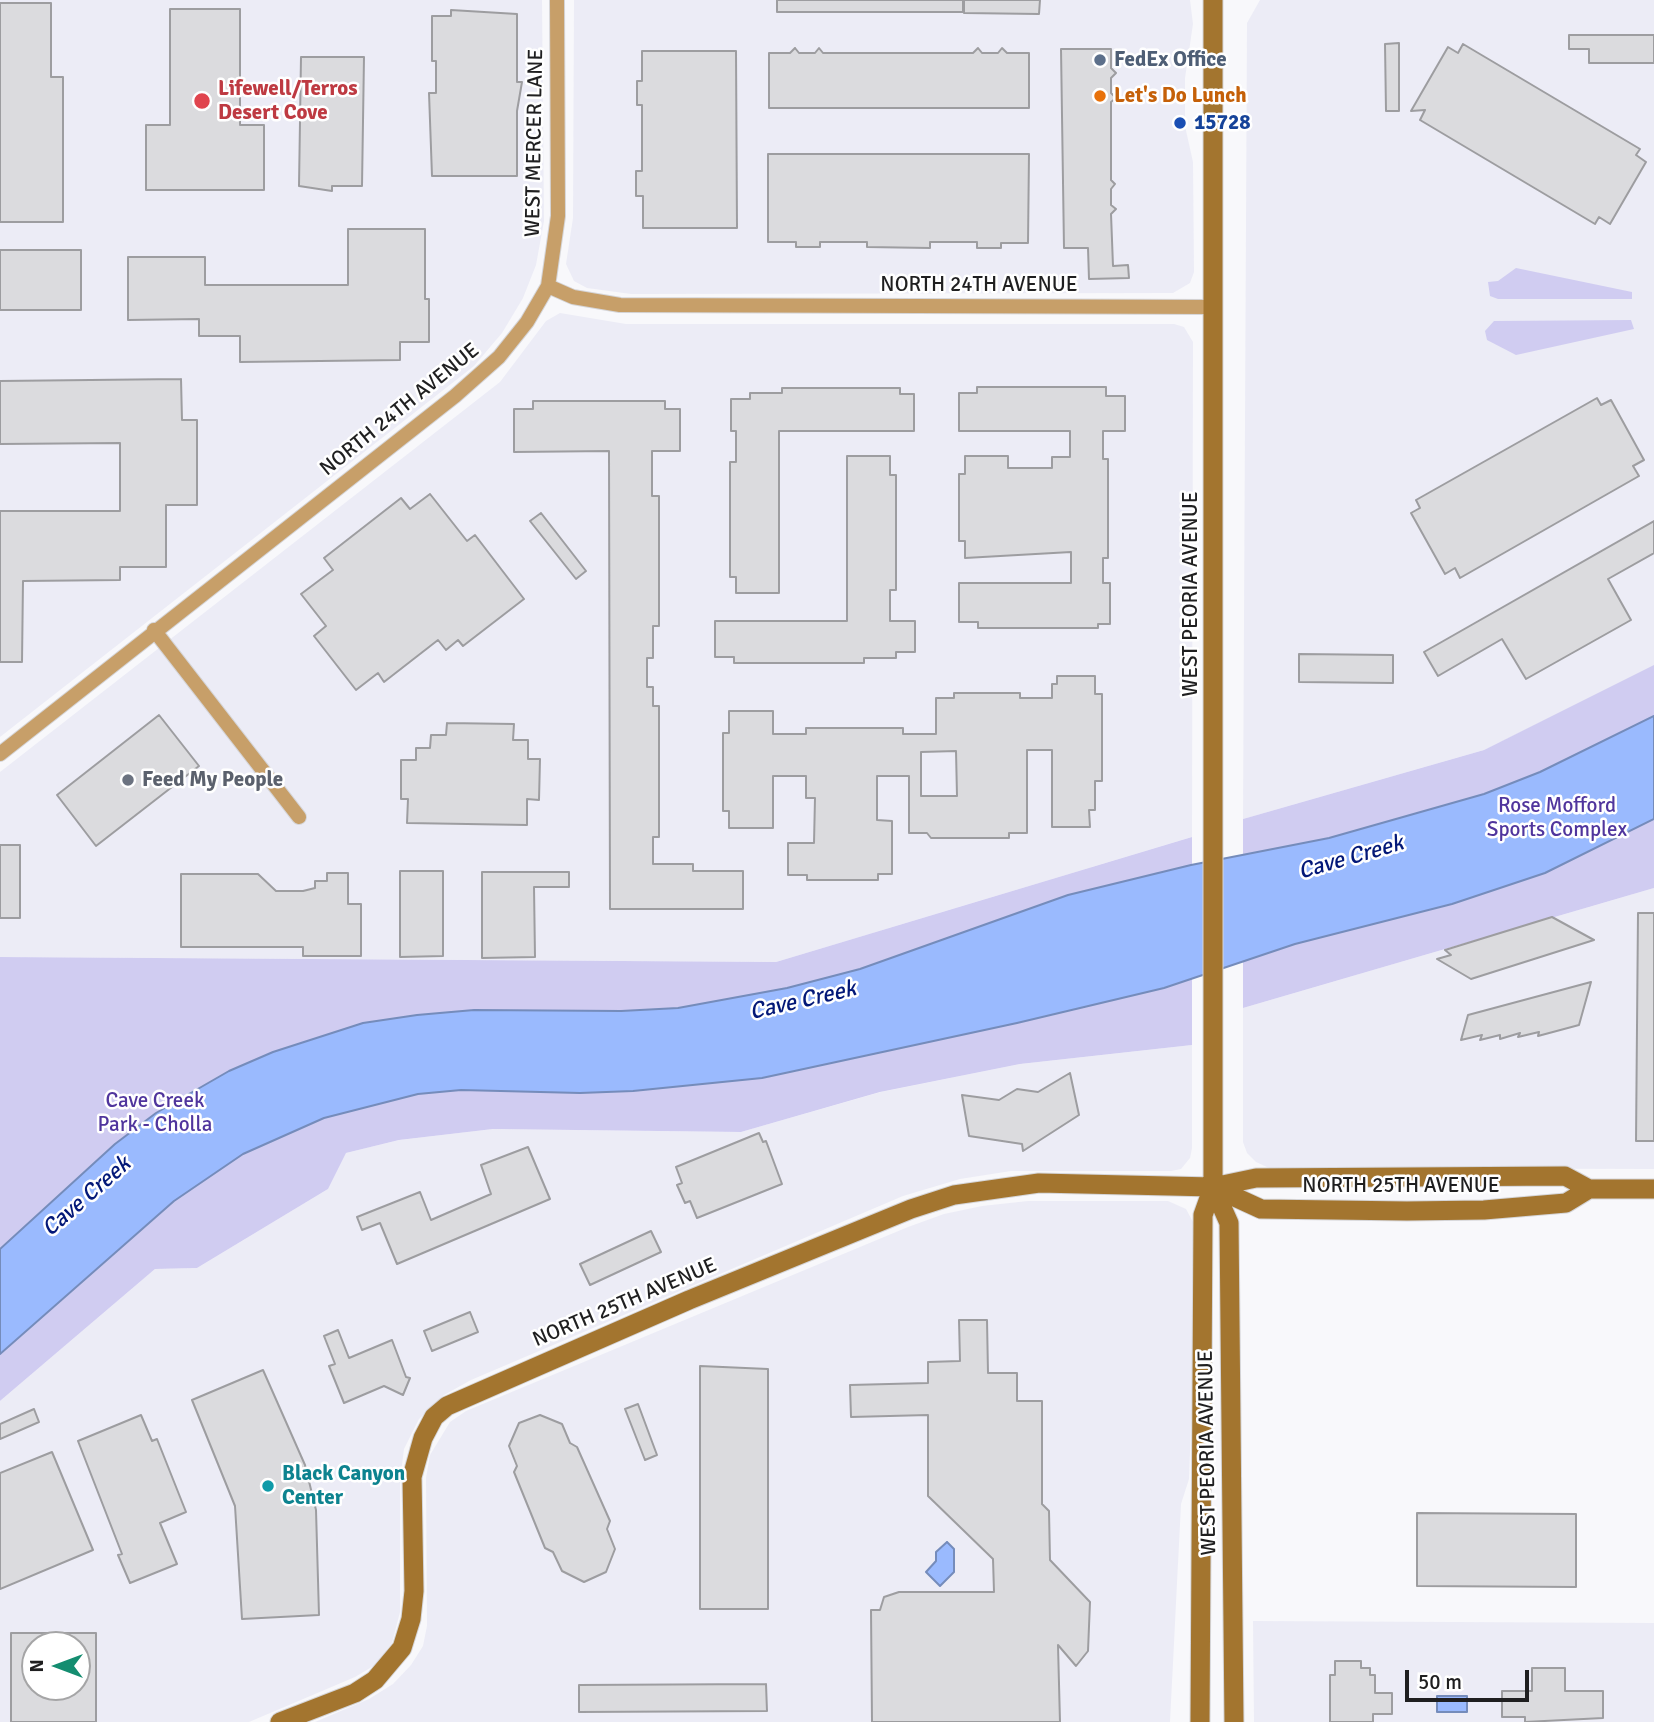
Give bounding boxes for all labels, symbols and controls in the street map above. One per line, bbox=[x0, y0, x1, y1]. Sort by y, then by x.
place label: FedEx Office bbox=[1114, 47, 1227, 73]
street label: WEST MERCER LANE bbox=[521, 49, 549, 237]
marker: FedEx Office bbox=[1092, 52, 1108, 68]
place label: Lifewell/Terros Desert Cove bbox=[218, 76, 358, 126]
place label: Let's Do Lunch bbox=[1114, 83, 1247, 109]
marker: Let's Do Lunch bbox=[1092, 88, 1108, 104]
marker: Lifewell/Terros Desert Cove bbox=[192, 91, 212, 111]
place label: 15728 bbox=[1194, 110, 1251, 136]
marker: 15728 bbox=[1172, 115, 1188, 131]
street label: NORTH 24TH AVENUE bbox=[880, 272, 1078, 298]
street label: NORTH 24TH AVENUE bbox=[315, 338, 485, 482]
street label: WEST PEORIA AVENUE bbox=[1178, 491, 1204, 697]
place label: Feed My People bbox=[142, 767, 283, 793]
marker: Feed My People bbox=[120, 772, 136, 788]
park label: Rose Mofford Sports Complex bbox=[1487, 793, 1627, 843]
water label: Cave Creek bbox=[1295, 830, 1407, 886]
water label: Cave Creek bbox=[747, 975, 859, 1027]
park label: Cave Creek Park - Cholla bbox=[98, 1088, 212, 1138]
water label: Cave Creek bbox=[37, 1151, 137, 1243]
street label: NORTH 25TH AVENUE bbox=[1302, 1173, 1500, 1199]
street label: NORTH 25TH AVENUE bbox=[529, 1253, 721, 1353]
street label: WEST PEORIA AVENUE bbox=[1194, 1350, 1222, 1556]
place label: Black Canyon Center bbox=[282, 1461, 405, 1511]
marker: Black Canyon Center bbox=[260, 1478, 276, 1494]
north arrow bbox=[21, 1631, 91, 1701]
scale bar bbox=[1409, 1656, 1533, 1700]
text: N bbox=[25, 1659, 49, 1673]
text: 50 m bbox=[1418, 1669, 1462, 1695]

